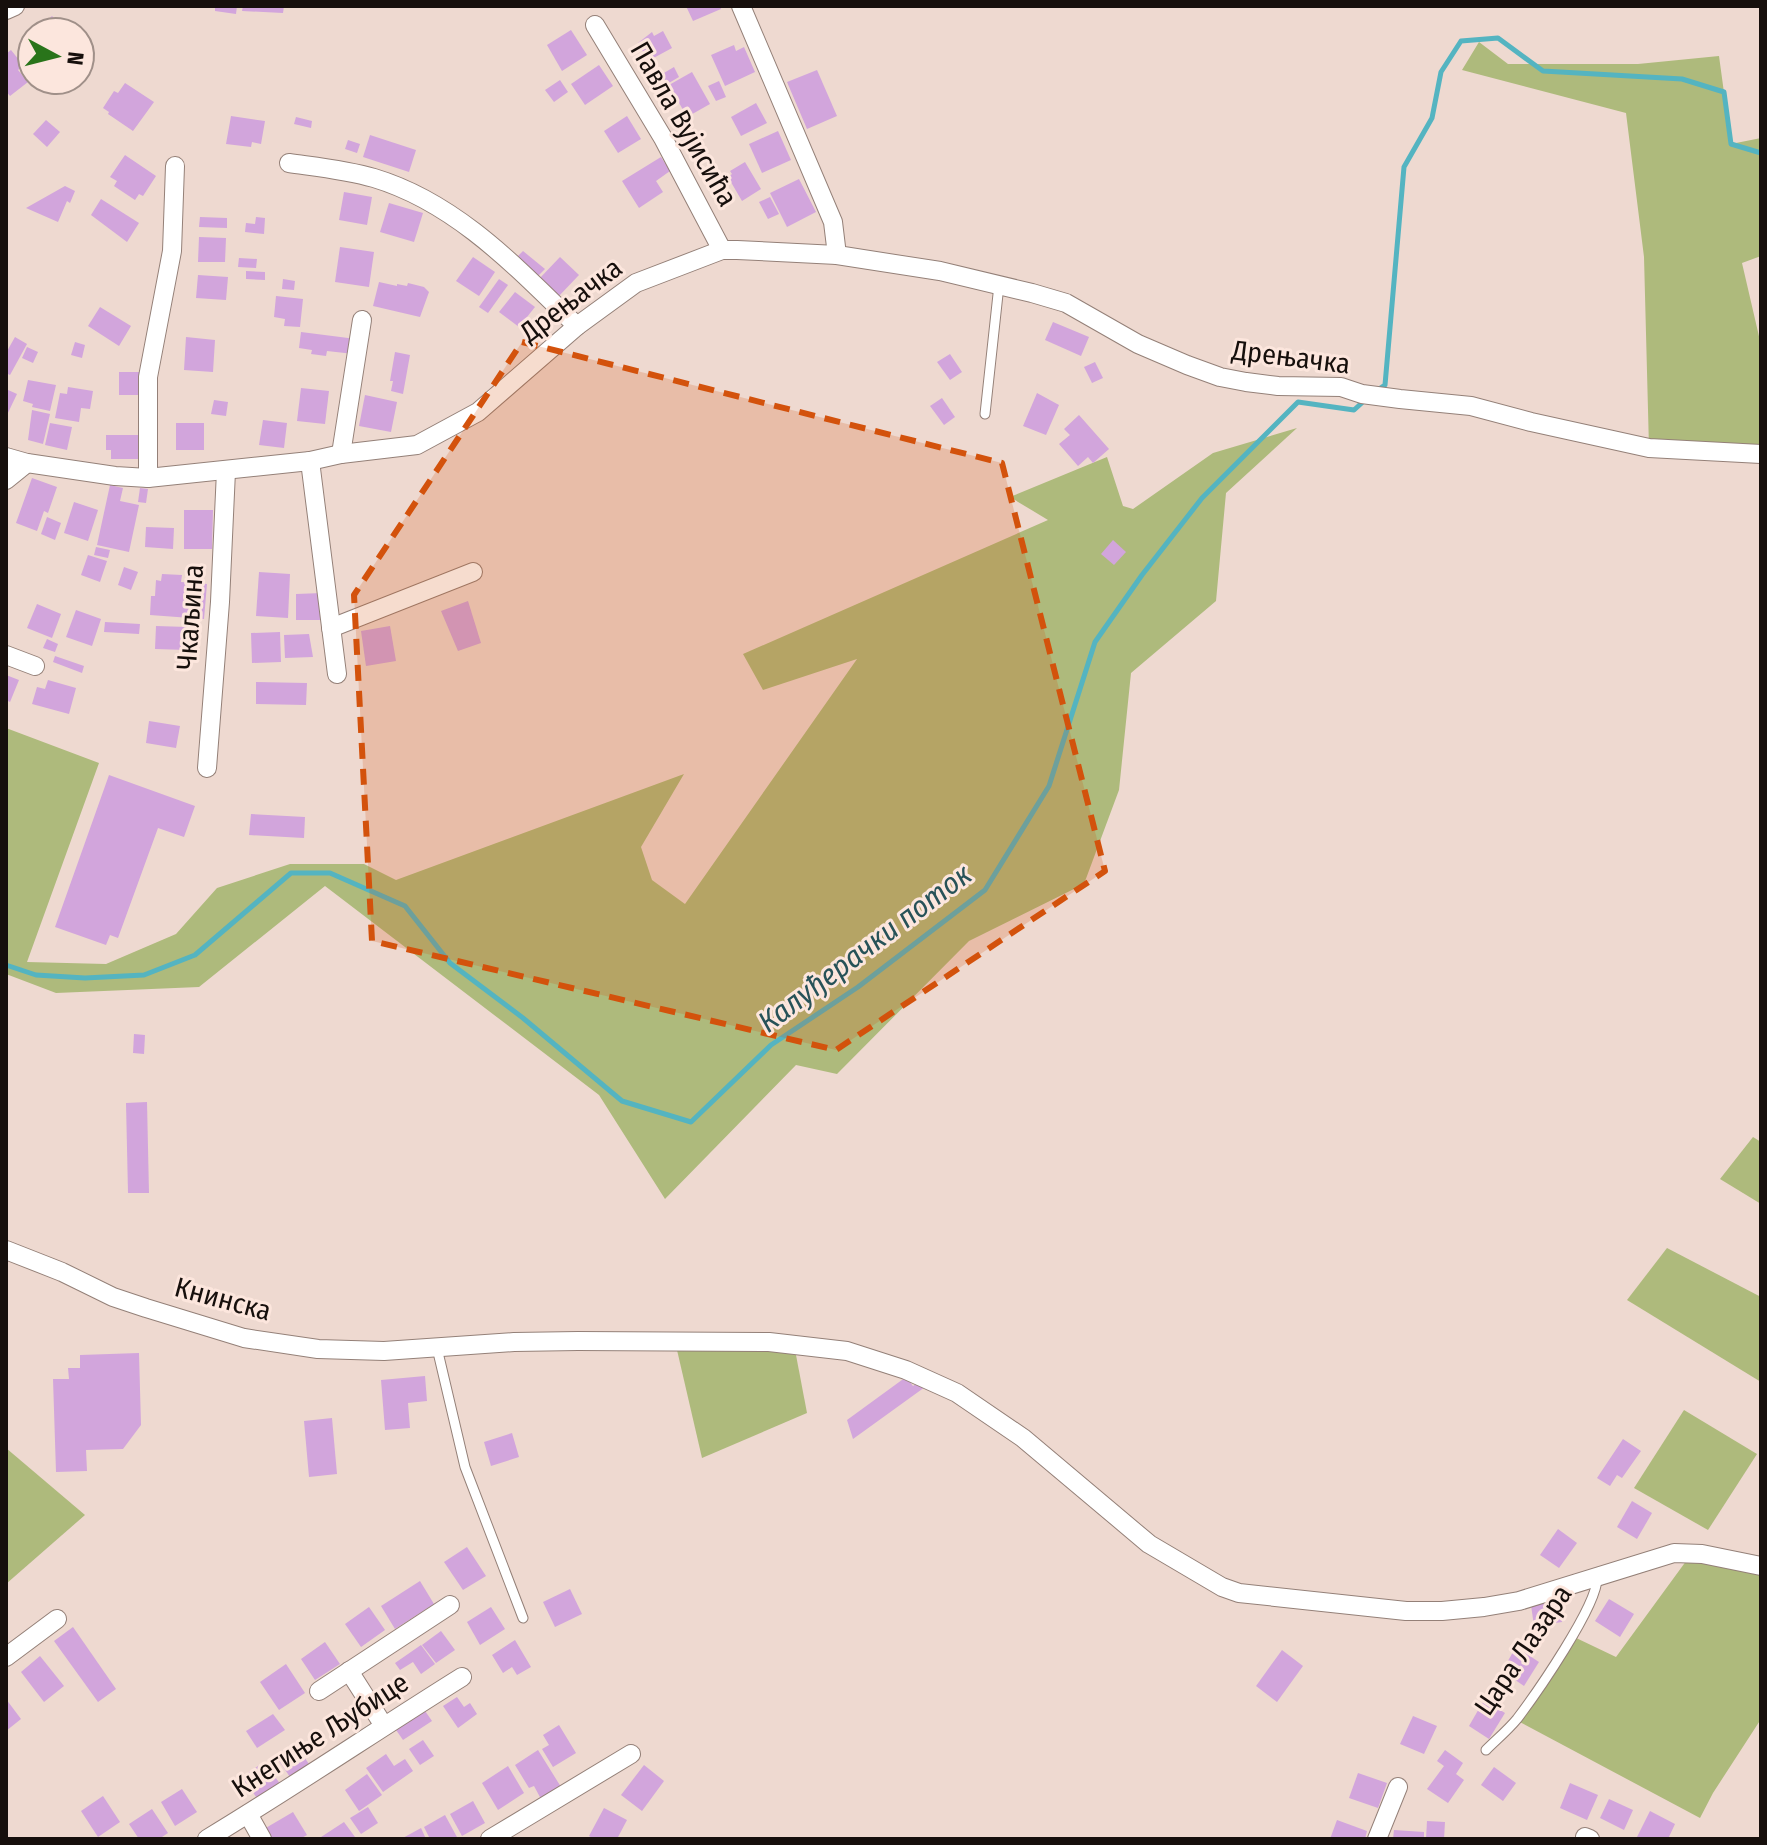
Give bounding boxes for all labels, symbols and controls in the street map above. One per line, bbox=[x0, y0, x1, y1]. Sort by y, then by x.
north arrow bbox=[16, 16, 96, 96]
street label: Павла Вујисића bbox=[624, 36, 744, 212]
text: N bbox=[61, 50, 90, 67]
street label: Дрењачка bbox=[513, 251, 628, 350]
street label: Дрењачка bbox=[1229, 333, 1352, 381]
street label: Чкаљина bbox=[170, 563, 210, 671]
water label: Калуђерачки поток bbox=[751, 856, 979, 1040]
street label: Книнска bbox=[171, 1270, 275, 1328]
street label: Цара Лазара bbox=[1467, 1579, 1579, 1721]
street label: Кнегиње Љубице bbox=[226, 1666, 414, 1804]

